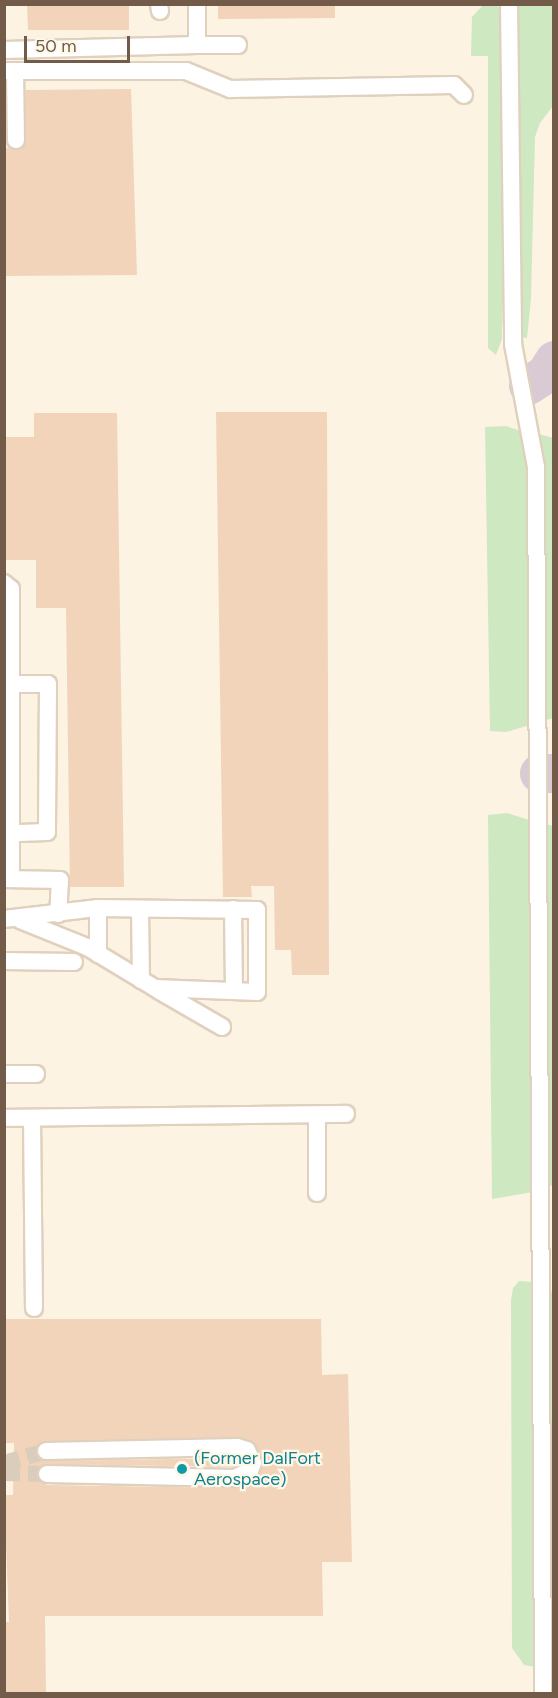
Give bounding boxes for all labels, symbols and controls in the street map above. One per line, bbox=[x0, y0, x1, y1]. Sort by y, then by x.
scale bar bbox=[27, 24, 134, 62]
text: 50 m bbox=[35, 35, 77, 57]
place label: (Former DalFort Aerospace) bbox=[194, 1448, 321, 1490]
marker: (Former DalFort Aerospace) bbox=[175, 1462, 189, 1476]

